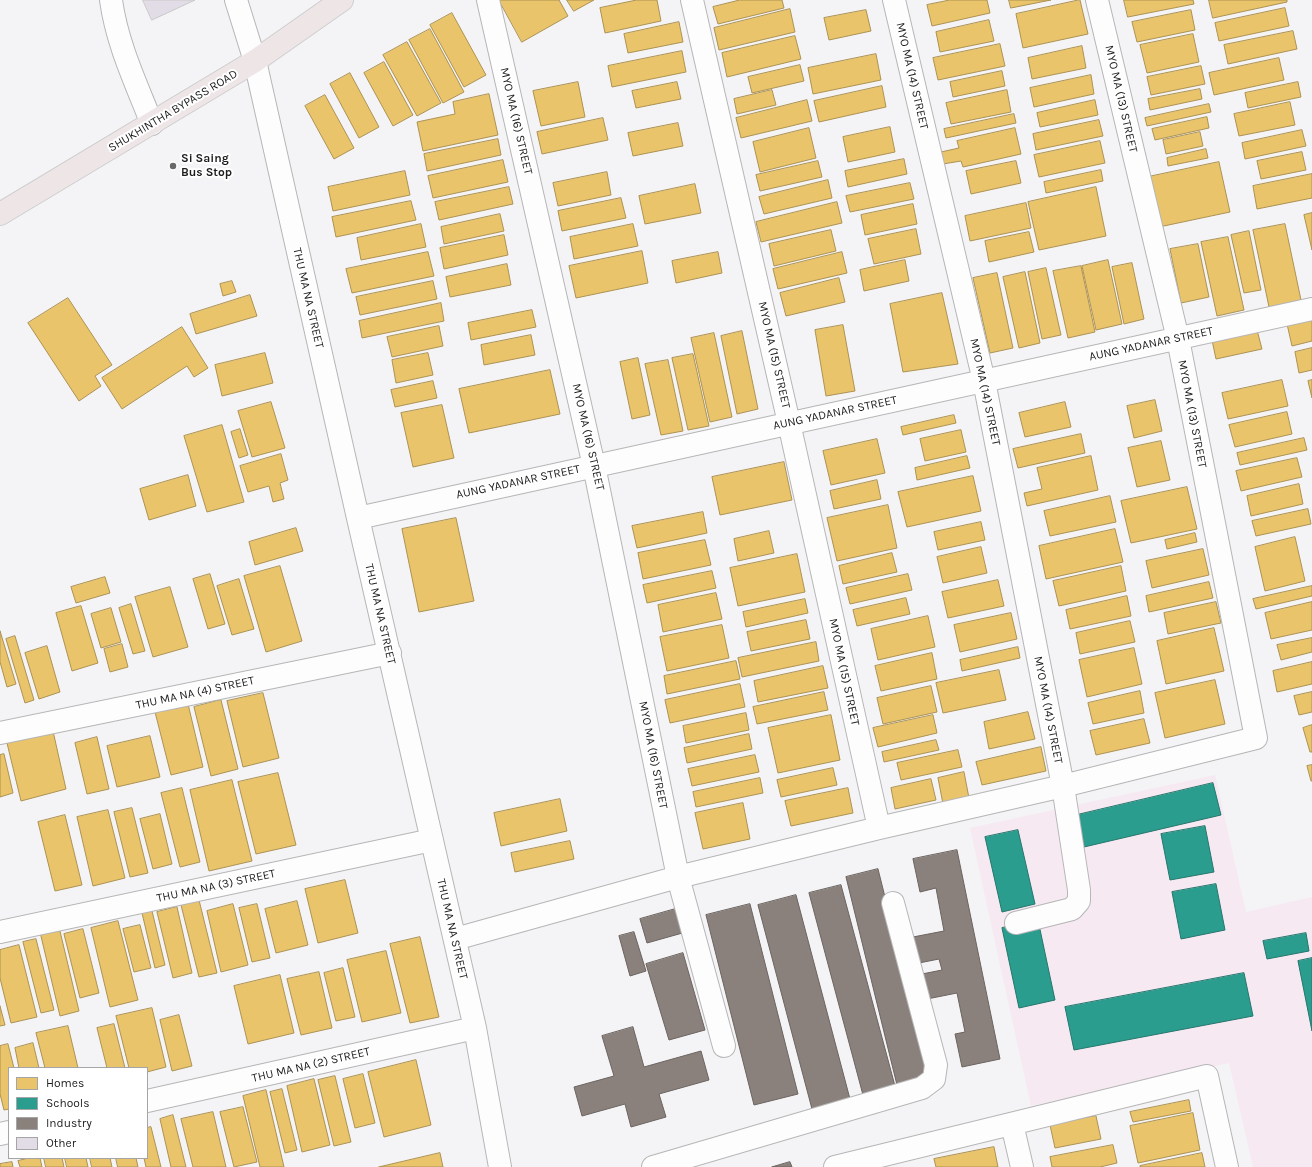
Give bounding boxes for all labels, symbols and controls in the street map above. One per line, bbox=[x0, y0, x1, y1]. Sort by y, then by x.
street label: MYO MA (14) STREET bbox=[893, 21, 931, 131]
street label: MYO MA (13) STREET bbox=[1102, 44, 1140, 154]
street label: MYO MA (16) STREET bbox=[497, 66, 535, 176]
street label: SHUKHINTHA BYPASS ROAD bbox=[106, 67, 240, 155]
place label: Si Saing Bus Stop bbox=[181, 152, 232, 180]
marker: Si Saing Bus Stop bbox=[168, 161, 178, 171]
street label: THU MA NA STREET bbox=[289, 246, 327, 350]
street label: MYO MA (15) STREET bbox=[755, 300, 793, 410]
street label: AUNG YADANAR STREET bbox=[1088, 324, 1214, 364]
street label: MYO MA (14) STREET bbox=[967, 337, 1003, 447]
street label: MYO MA (13) STREET bbox=[1174, 359, 1210, 469]
street label: MYO MA (16) STREET bbox=[569, 382, 607, 492]
street label: AUNG YADANAR STREET bbox=[772, 393, 898, 433]
street label: AUNG YADANAR STREET bbox=[455, 462, 581, 502]
street label: THU MA NA STREET bbox=[361, 562, 399, 666]
street label: MYO MA (15) STREET bbox=[826, 617, 862, 727]
street label: MYO MA (14) STREET bbox=[1031, 655, 1065, 765]
street label: THU MA NA (4) STREET bbox=[134, 673, 256, 713]
street label: MYO MA (16) STREET bbox=[635, 700, 671, 810]
street label: THU MA NA (3) STREET bbox=[155, 866, 277, 906]
street label: THU MA NA STREET bbox=[433, 877, 471, 981]
street label: THU MA NA (2) STREET bbox=[250, 1044, 372, 1086]
legend bbox=[8, 1067, 148, 1159]
text: Homes bbox=[46, 1076, 84, 1090]
text: Schools bbox=[46, 1096, 89, 1110]
text: Industry bbox=[46, 1116, 92, 1130]
text: Other bbox=[46, 1136, 76, 1150]

